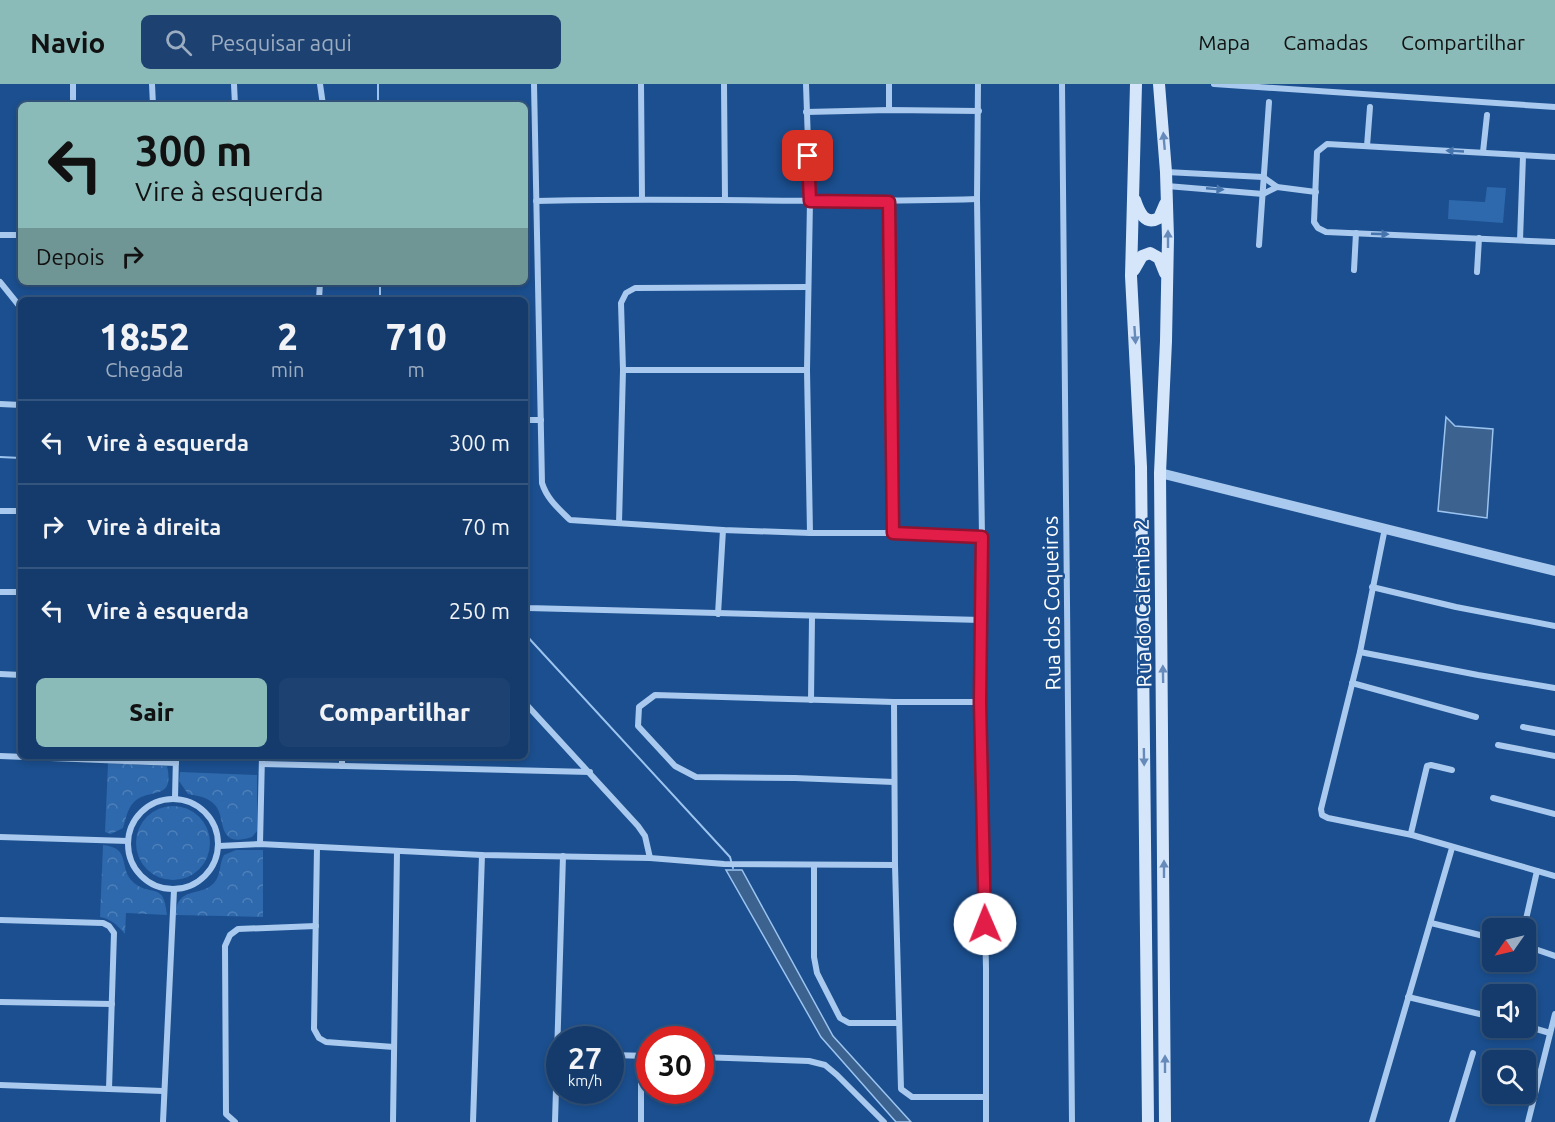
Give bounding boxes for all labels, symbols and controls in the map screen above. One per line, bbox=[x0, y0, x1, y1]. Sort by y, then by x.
search box bbox=[141, 15, 561, 69]
icon: search bbox=[162, 26, 195, 59]
text: Navio bbox=[30, 27, 105, 58]
text: Pesquisar aqui bbox=[210, 30, 352, 55]
text: Mapa bbox=[1198, 30, 1250, 54]
text: Camadas bbox=[1283, 30, 1368, 54]
text: Compartilhar bbox=[1401, 30, 1525, 54]
icon: left bbox=[36, 126, 114, 204]
text: 300 m bbox=[135, 127, 252, 174]
pin bbox=[782, 130, 833, 181]
one-way arrow bbox=[1159, 132, 1169, 151]
icon: arrive bbox=[791, 139, 824, 172]
one-way arrow bbox=[1445, 146, 1464, 155]
text: Vire à esquerda bbox=[135, 176, 324, 206]
one-way arrow bbox=[1206, 184, 1225, 194]
one-way arrow bbox=[1163, 229, 1173, 248]
one-way arrow bbox=[1371, 229, 1390, 239]
icon: right bbox=[116, 240, 149, 273]
text: Depois bbox=[36, 244, 104, 269]
text: 18:52 bbox=[99, 316, 189, 357]
text: 2 bbox=[277, 316, 298, 357]
text: 710 bbox=[386, 316, 447, 357]
one-way arrow bbox=[1130, 325, 1140, 344]
text: Chegada bbox=[105, 358, 184, 381]
text: min bbox=[271, 358, 304, 381]
text: m bbox=[408, 358, 425, 381]
icon: left bbox=[36, 426, 69, 459]
text: Vire à esquerda bbox=[87, 430, 249, 455]
text: 300 m bbox=[449, 430, 510, 455]
icon: right bbox=[36, 510, 69, 543]
text: Vire à direita bbox=[87, 514, 221, 539]
text: 70 m bbox=[461, 514, 510, 539]
street label: Rua dos Coqueiros bbox=[1037, 515, 1065, 691]
street label: Rua do Calemba 2 bbox=[1129, 518, 1155, 688]
icon: left bbox=[36, 594, 69, 627]
text: Vire à esquerda bbox=[87, 598, 249, 623]
text: 250 m bbox=[449, 598, 510, 623]
one-way arrow bbox=[1158, 664, 1167, 683]
button: Sair bbox=[36, 678, 267, 747]
button: Compartilhar bbox=[279, 678, 510, 747]
one-way arrow bbox=[1139, 747, 1149, 766]
one-way arrow bbox=[1159, 859, 1169, 878]
position arrow bbox=[953, 892, 1017, 956]
north arrow bbox=[1482, 918, 1536, 972]
map controls bbox=[1482, 918, 1536, 1104]
button: sound bbox=[1482, 984, 1536, 1038]
speed limit sign: 30 bbox=[636, 1026, 714, 1104]
text: 27 bbox=[568, 1041, 602, 1075]
button: search bbox=[1482, 1050, 1536, 1104]
one-way arrow bbox=[1160, 1054, 1170, 1073]
text: km/h bbox=[568, 1072, 602, 1089]

